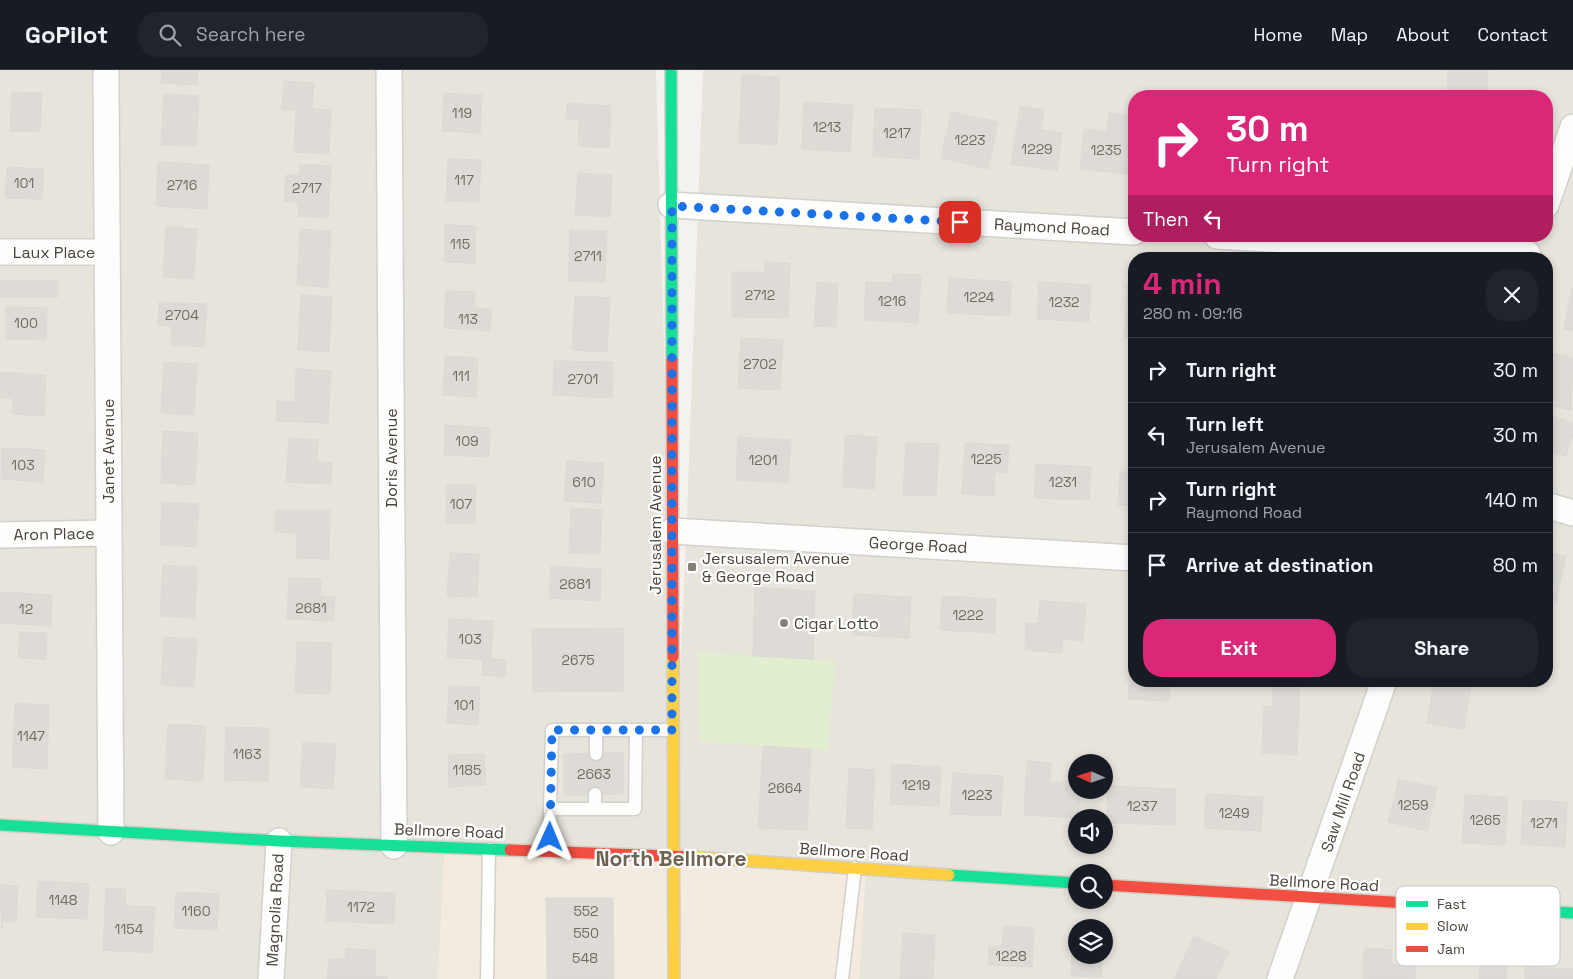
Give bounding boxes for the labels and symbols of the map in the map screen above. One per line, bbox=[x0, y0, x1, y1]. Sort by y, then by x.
house number: 119 bbox=[452, 104, 472, 122]
house number: 1213 bbox=[813, 118, 841, 136]
house number: 1217 bbox=[883, 124, 911, 142]
house number: 1223 bbox=[954, 131, 986, 149]
house number: 1229 bbox=[1021, 140, 1053, 158]
house number: 1235 bbox=[1090, 141, 1122, 159]
house number: 117 bbox=[454, 171, 474, 189]
house number: 101 bbox=[14, 174, 34, 192]
house number: 2716 bbox=[167, 176, 197, 194]
house number: 2717 bbox=[292, 179, 322, 197]
pin bbox=[939, 201, 981, 243]
street label: Raymond Road bbox=[994, 213, 1110, 241]
house number: 115 bbox=[450, 235, 470, 253]
street label: Laux Place bbox=[13, 242, 95, 263]
house number: 2711 bbox=[574, 247, 602, 265]
house number: 2712 bbox=[745, 286, 775, 304]
house number: 1224 bbox=[963, 288, 995, 306]
house number: 1216 bbox=[878, 292, 906, 310]
house number: 1232 bbox=[1048, 293, 1080, 311]
house number: 2704 bbox=[165, 306, 199, 324]
house number: 113 bbox=[458, 310, 478, 328]
house number: 100 bbox=[14, 314, 38, 332]
house number: 2702 bbox=[743, 355, 777, 373]
house number: 111 bbox=[452, 367, 470, 385]
house number: 2701 bbox=[568, 370, 598, 388]
street label: Janet Avenue bbox=[98, 398, 119, 504]
street label: Doris Avenue bbox=[381, 408, 402, 508]
house number: 109 bbox=[455, 432, 479, 450]
house number: 1225 bbox=[970, 450, 1002, 468]
house number: 1201 bbox=[748, 451, 778, 469]
street label: Jerusalem Avenue bbox=[645, 455, 666, 595]
house number: 103 bbox=[11, 456, 35, 474]
house number: 610 bbox=[572, 473, 596, 491]
house number: 1231 bbox=[1049, 473, 1077, 491]
house number: 107 bbox=[450, 495, 472, 513]
street label: Aron Place bbox=[13, 523, 95, 545]
street label: George Road bbox=[868, 532, 968, 558]
place label: Jersusalem Avenue & George Road bbox=[702, 548, 850, 587]
marker: Jersusalem Avenue & George Road bbox=[686, 561, 698, 573]
house number: 2681 bbox=[559, 575, 591, 593]
house number: 2681 bbox=[295, 599, 327, 617]
house number: 12 bbox=[19, 600, 33, 618]
house number: 1222 bbox=[952, 606, 984, 624]
place label: Cigar Lotto bbox=[794, 613, 879, 634]
marker: Cigar Lotto bbox=[778, 617, 790, 629]
house number: 103 bbox=[458, 630, 482, 648]
house number: 2675 bbox=[561, 651, 595, 669]
house number: 101 bbox=[454, 696, 474, 714]
house number: 1147 bbox=[17, 727, 45, 745]
house number: 1163 bbox=[233, 745, 261, 763]
street label: Saw Mill Road bbox=[1316, 749, 1370, 855]
north arrow bbox=[1068, 754, 1112, 799]
house number: 1185 bbox=[453, 761, 481, 779]
house number: 2663 bbox=[577, 765, 611, 783]
house number: 1219 bbox=[902, 776, 930, 794]
house number: 2664 bbox=[768, 779, 802, 797]
house number: 1223 bbox=[961, 786, 993, 804]
house number: 1259 bbox=[1397, 796, 1429, 814]
house number: 1237 bbox=[1127, 797, 1157, 815]
house number: 1249 bbox=[1218, 804, 1250, 822]
position arrow bbox=[523, 810, 575, 862]
house number: 1265 bbox=[1469, 811, 1501, 829]
house number: 1271 bbox=[1530, 814, 1558, 832]
street label: Bellmore Road bbox=[394, 819, 504, 843]
street label: Bellmore Road bbox=[798, 838, 910, 866]
district label: North Bellmore bbox=[595, 845, 747, 872]
street label: Magnolia Road bbox=[262, 853, 288, 967]
street label: Bellmore Road bbox=[1268, 870, 1380, 896]
legend bbox=[1396, 886, 1560, 966]
house number: 1148 bbox=[48, 891, 78, 909]
text: Fast bbox=[1437, 895, 1466, 913]
house number: 1172 bbox=[347, 898, 375, 916]
house number: 1160 bbox=[181, 902, 211, 920]
house number: 552 bbox=[573, 902, 599, 920]
text: Slow bbox=[1437, 917, 1469, 935]
house number: 1154 bbox=[115, 920, 144, 938]
house number: 550 bbox=[573, 924, 599, 942]
text: Jam bbox=[1437, 940, 1465, 958]
house number: 1228 bbox=[995, 947, 1027, 965]
house number: 548 bbox=[572, 949, 598, 967]

